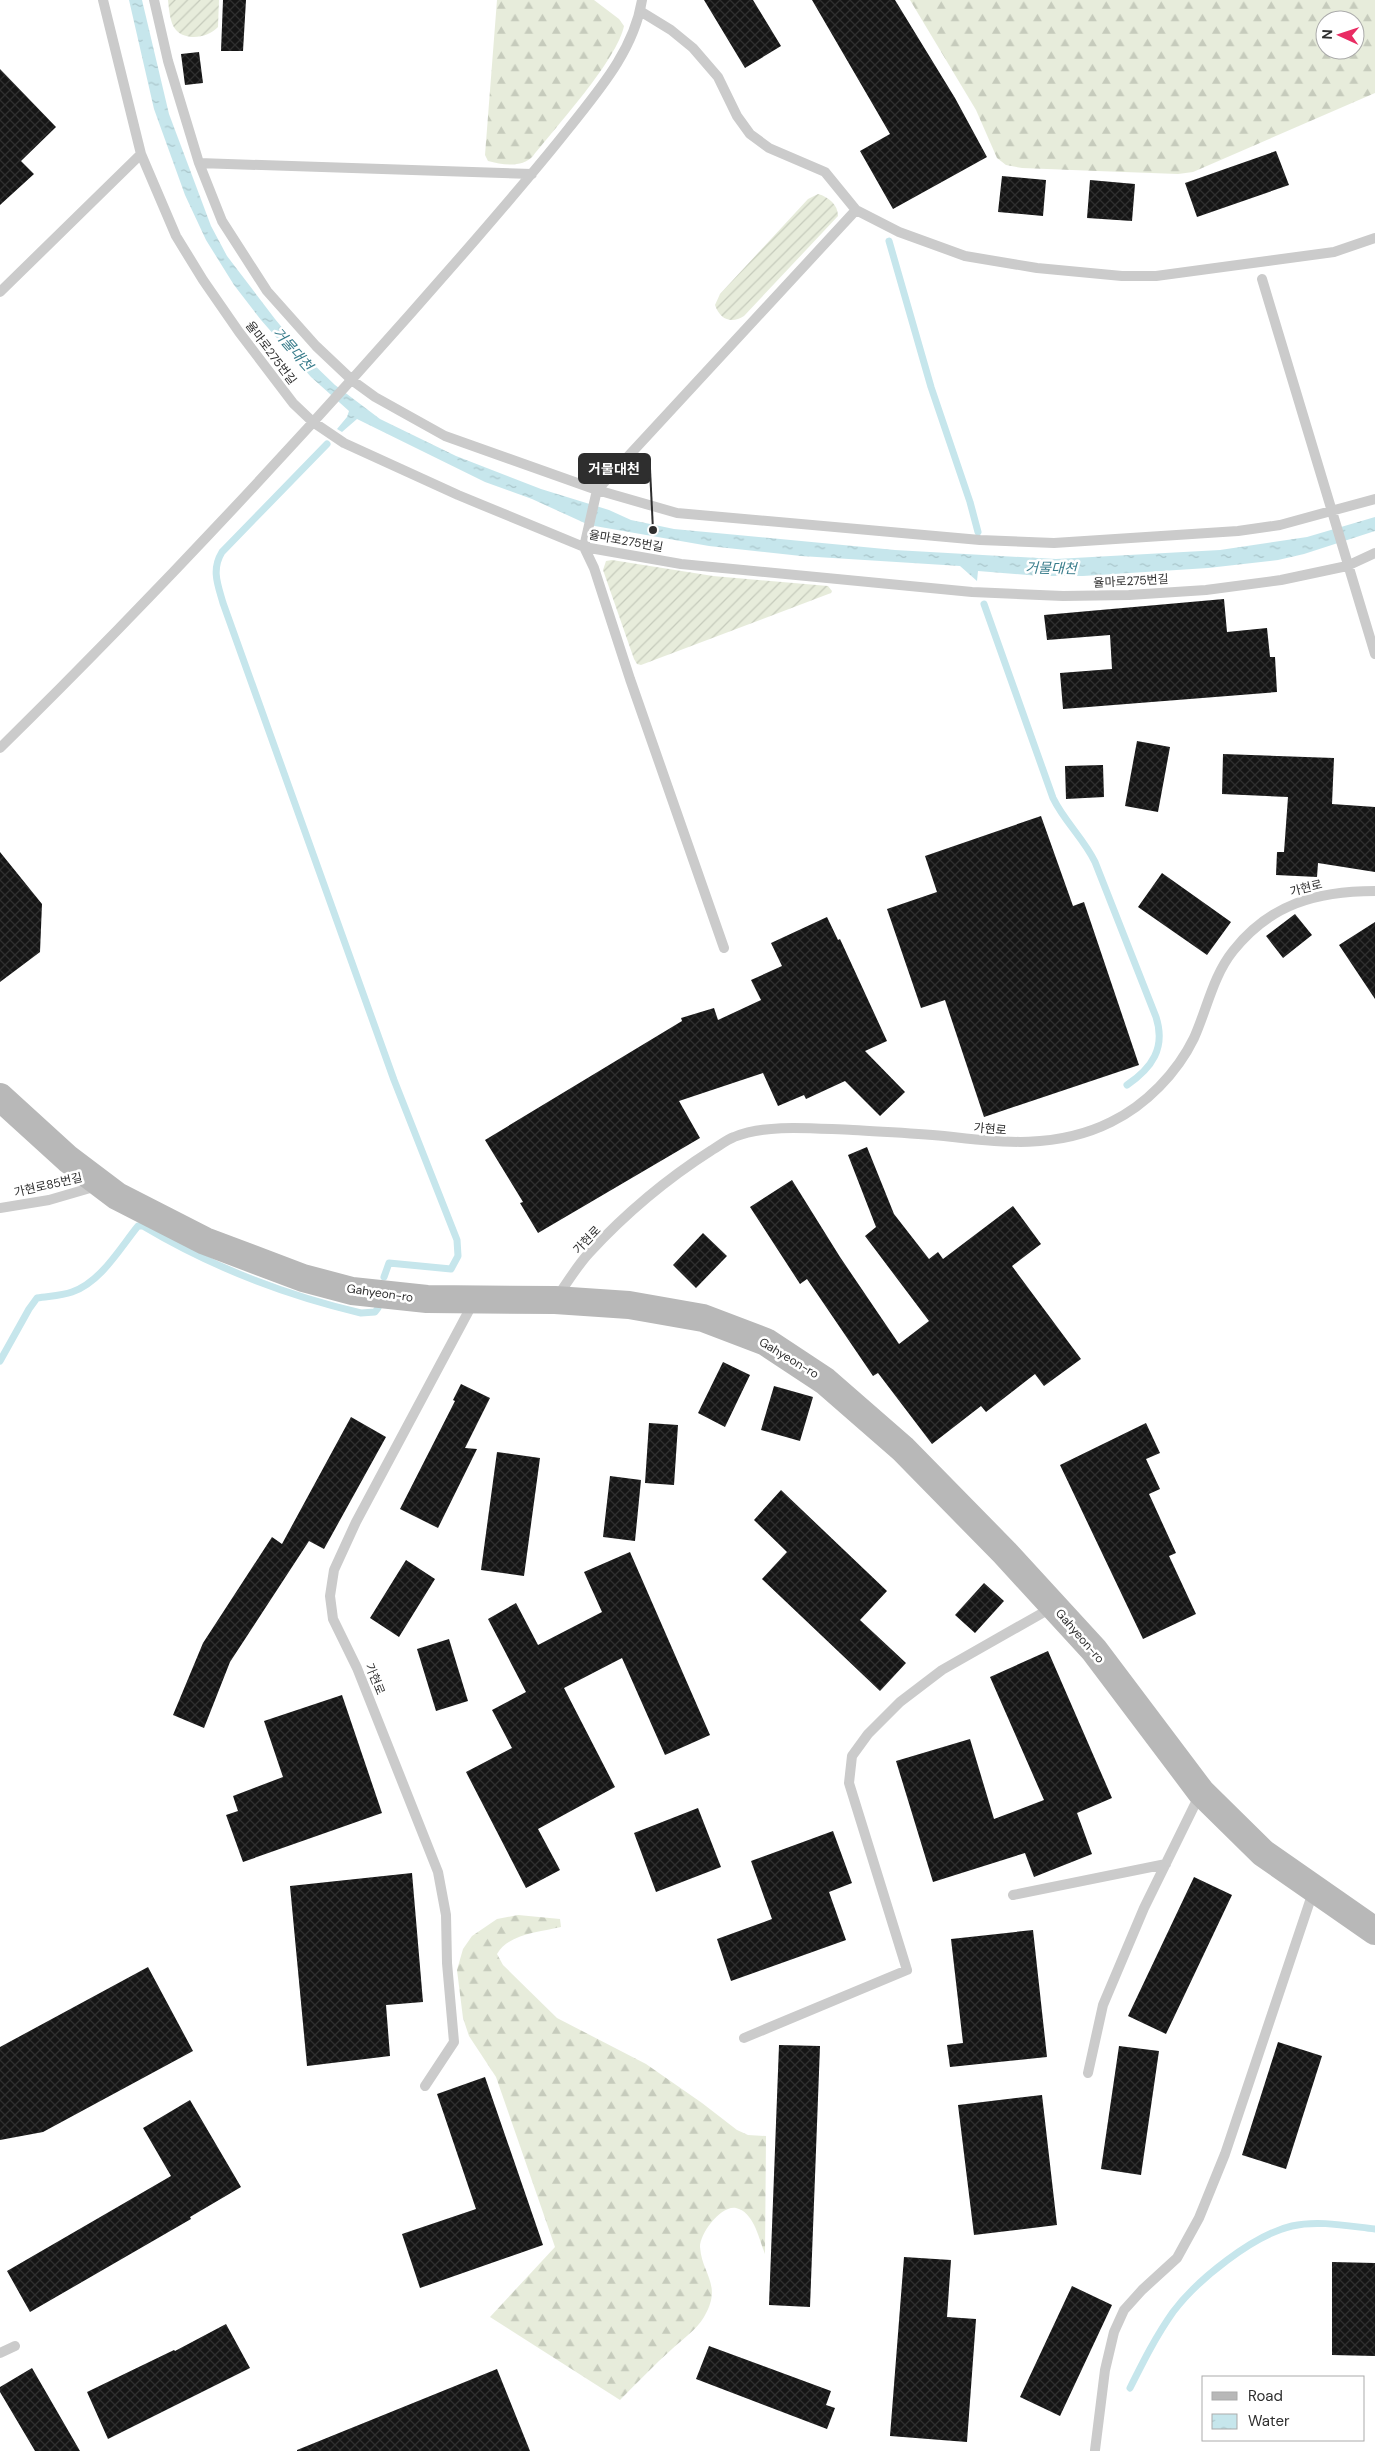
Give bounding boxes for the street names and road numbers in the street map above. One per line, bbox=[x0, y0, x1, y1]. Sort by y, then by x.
street label: 율마로275번길 bbox=[242, 318, 300, 388]
street label: 율마로275번길 bbox=[588, 527, 664, 555]
street label: 율마로275번길 bbox=[1093, 571, 1169, 591]
street label: 가현로 bbox=[1288, 876, 1324, 900]
street label: 가현로 bbox=[973, 1120, 1007, 1138]
street label: 가현로85번길 bbox=[12, 1169, 84, 1201]
street label: 가현로 bbox=[570, 1223, 604, 1257]
street label: Gahyeon-ro bbox=[346, 1280, 414, 1306]
street label: Gahyeon-ro bbox=[756, 1334, 822, 1382]
street label: Gahyeon-ro bbox=[1052, 1605, 1108, 1667]
street label: 가현로 bbox=[361, 1661, 389, 1697]

